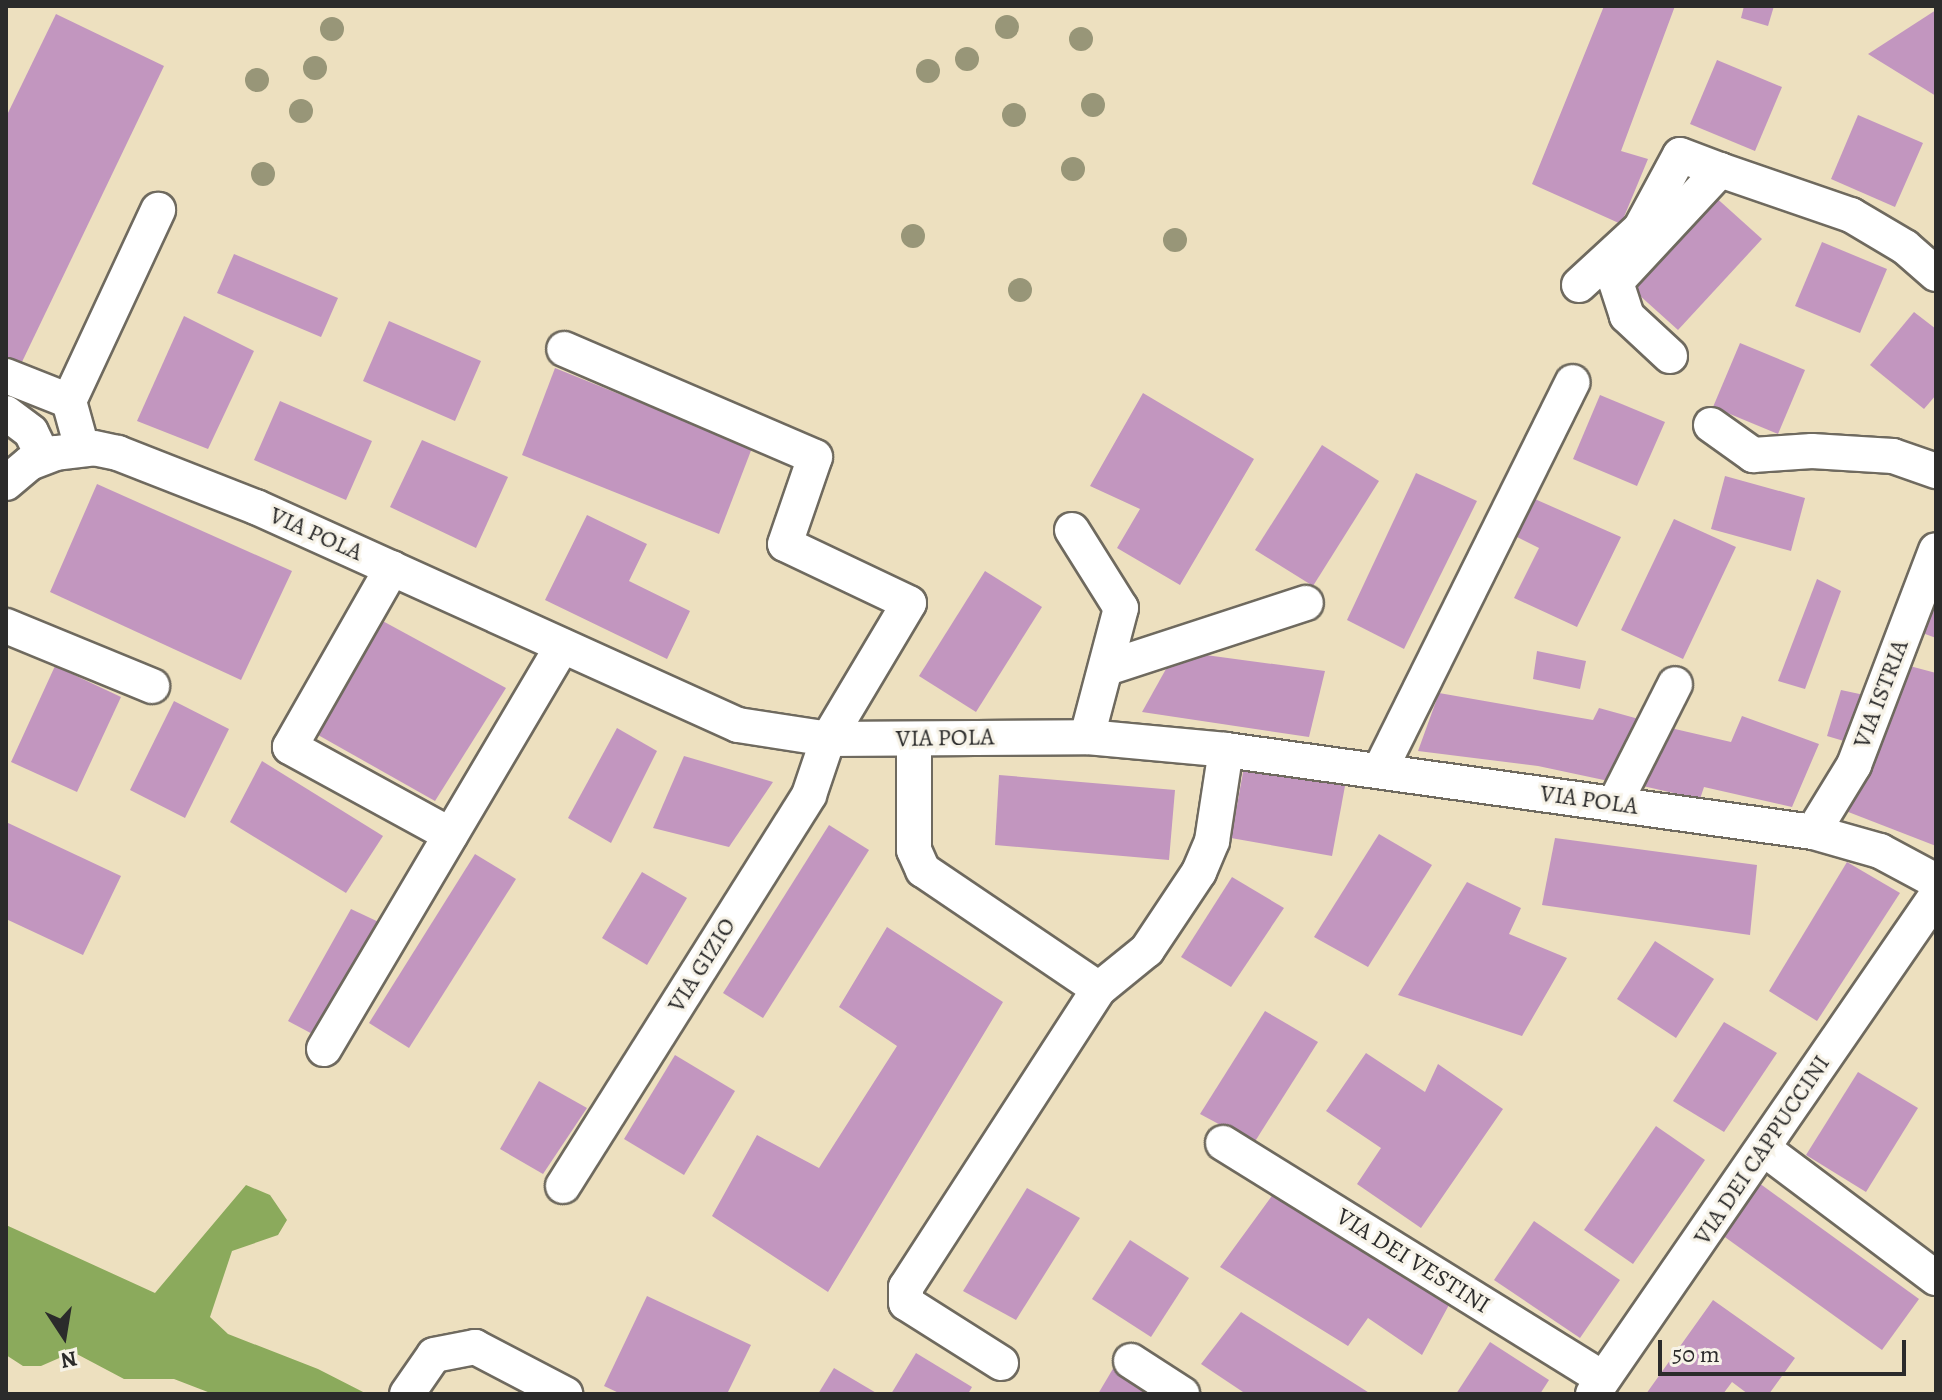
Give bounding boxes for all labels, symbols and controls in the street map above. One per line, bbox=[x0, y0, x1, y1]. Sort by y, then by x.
street label: VIA POLA bbox=[265, 501, 367, 567]
street label: VIA ISTRIA bbox=[1847, 636, 1915, 752]
street label: VIA POLA bbox=[896, 723, 994, 753]
street label: VIA POLA bbox=[1538, 779, 1640, 821]
street label: VIA GIZIO bbox=[662, 913, 742, 1017]
street label: VIA DEI CAPPUCCINI bbox=[1688, 1050, 1836, 1250]
street label: VIA DEI VESTINI bbox=[1331, 1202, 1495, 1320]
north arrow bbox=[24, 1296, 104, 1376]
scale bar bbox=[1662, 1324, 1910, 1374]
text: 50 m bbox=[1672, 1338, 1720, 1370]
text: N bbox=[58, 1343, 80, 1376]

